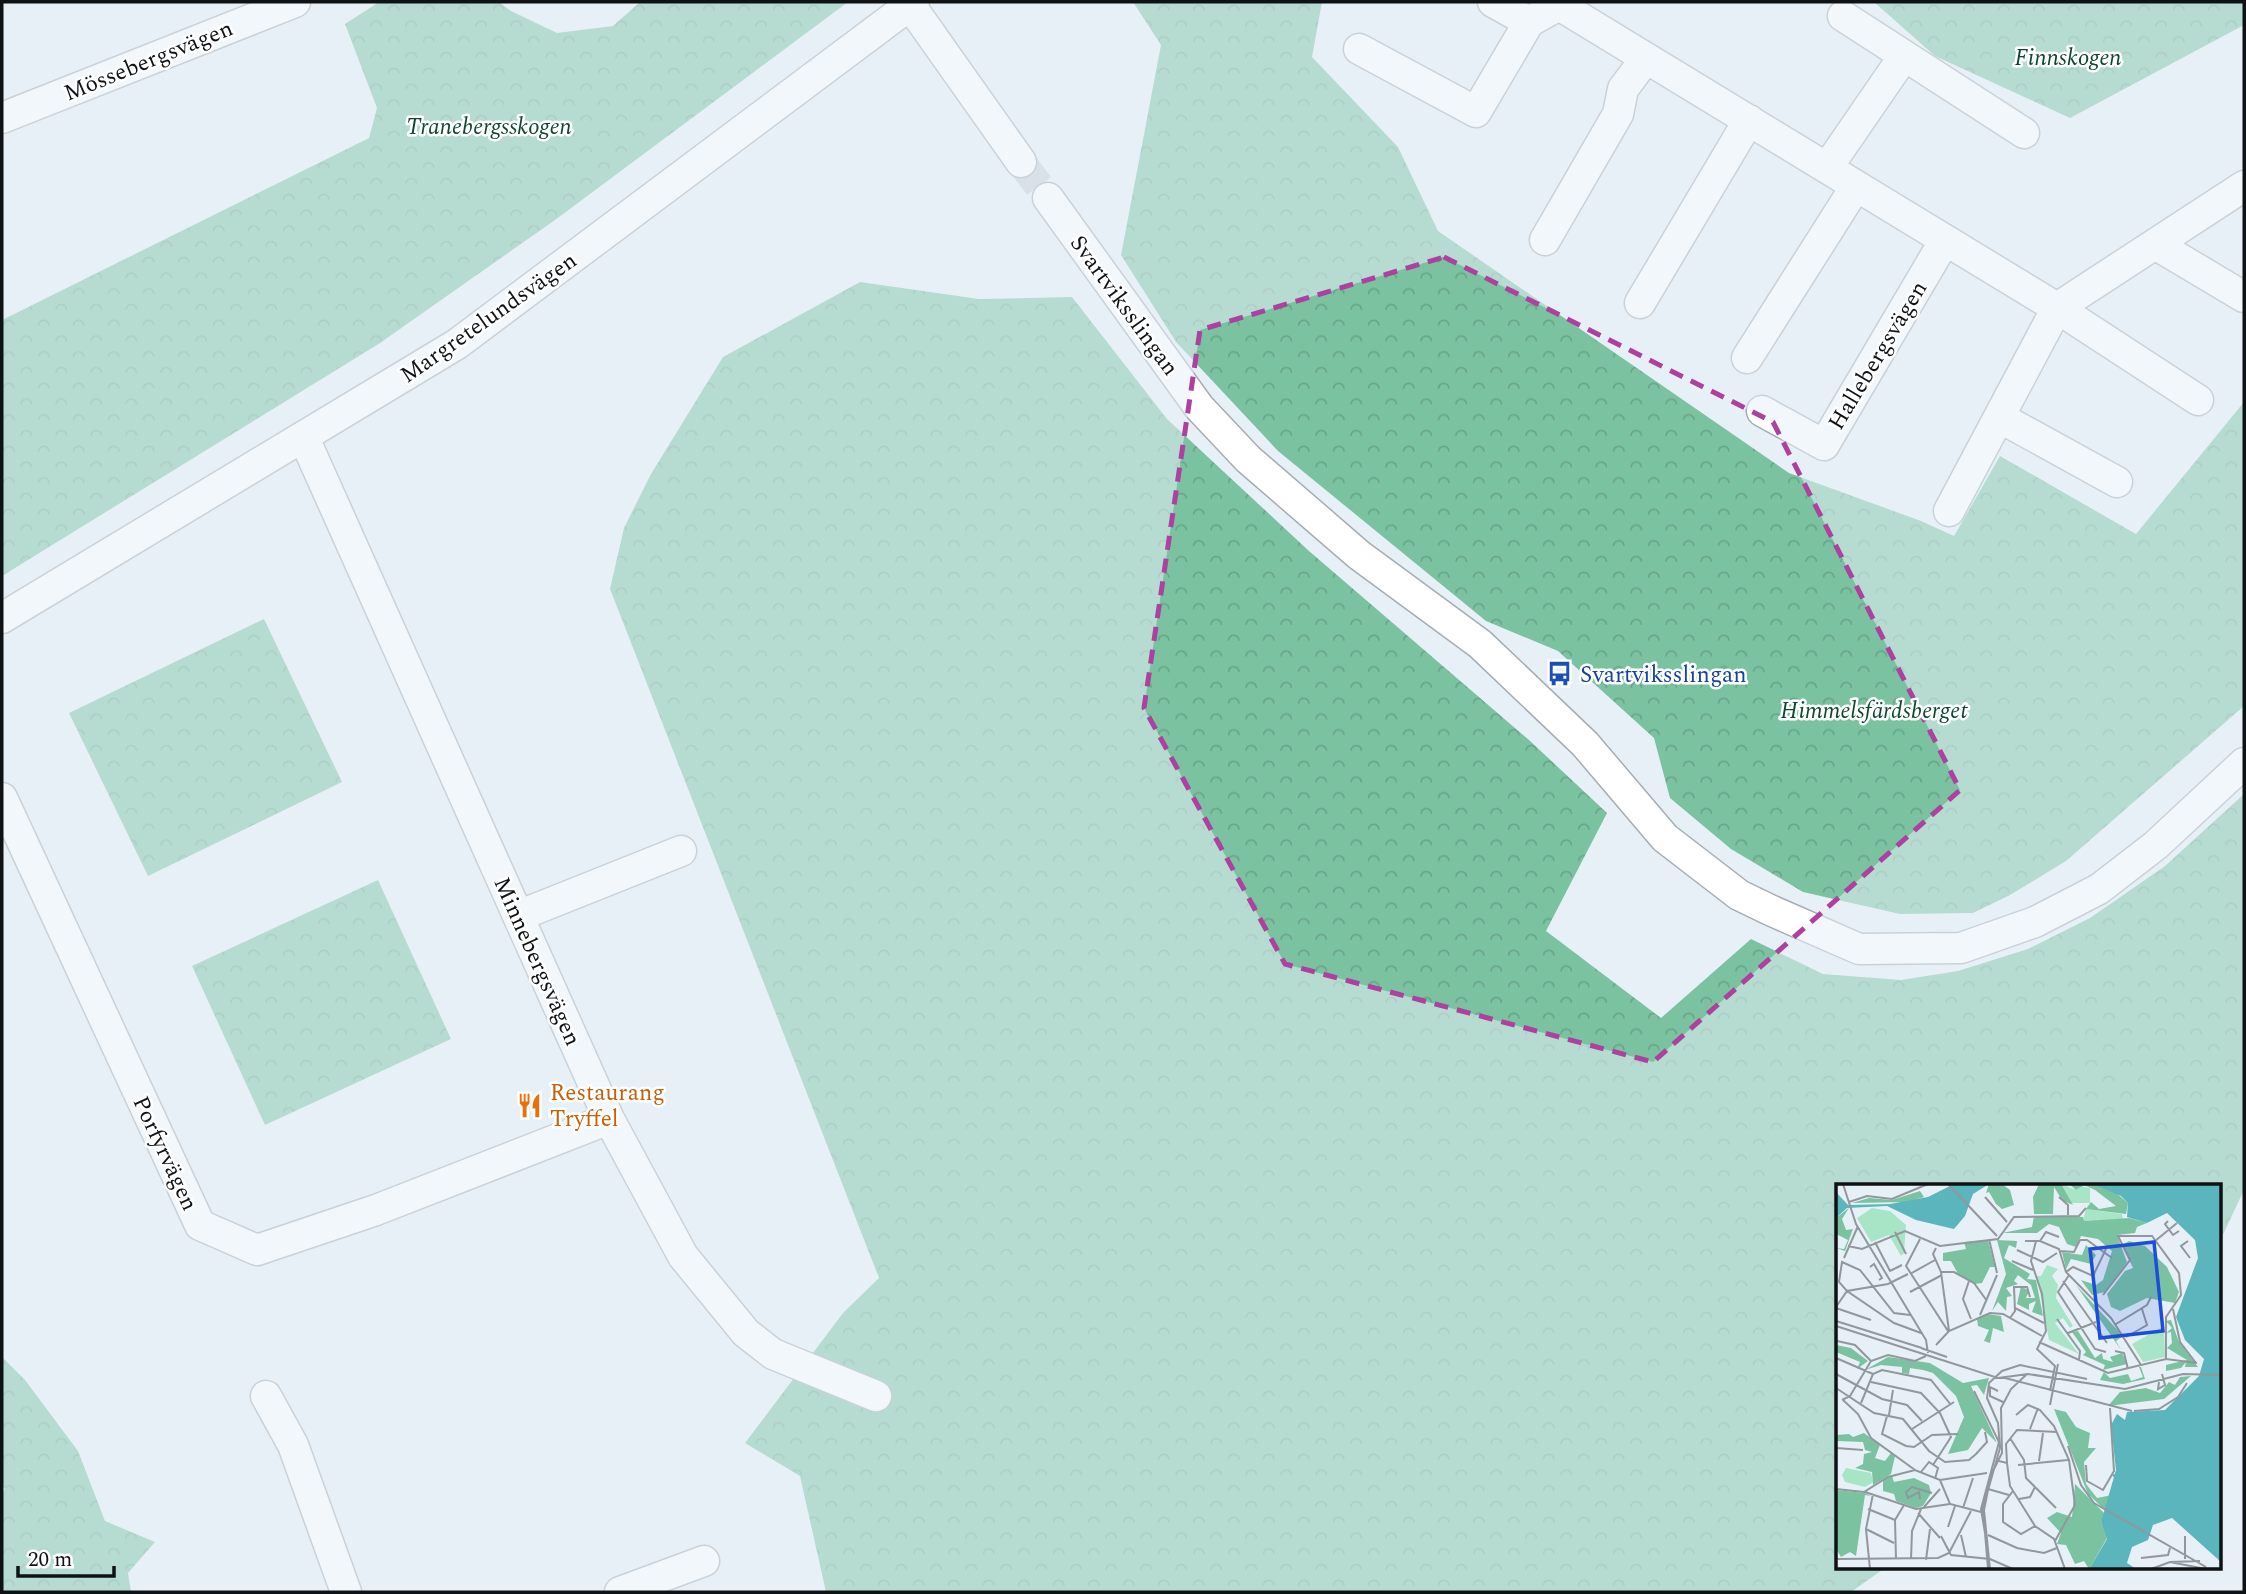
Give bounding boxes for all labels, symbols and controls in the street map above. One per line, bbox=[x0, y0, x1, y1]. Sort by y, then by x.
street label: Mössebergsvägen bbox=[59, 11, 238, 111]
park label: Finnskogen bbox=[2014, 41, 2122, 76]
park label: Tranebergsskogen bbox=[406, 110, 572, 145]
street label: Svartviksslingan bbox=[1061, 228, 1187, 384]
street label: Margretelundsvägen bbox=[393, 244, 585, 393]
street label: Hallebergsvägen bbox=[1820, 274, 1937, 437]
place label: Svartviksslingan bbox=[1580, 658, 1747, 693]
bus stop icon: Svartviksslingan bbox=[1546, 660, 1574, 688]
park label: Himmelsfärdsberget bbox=[1781, 694, 1968, 729]
street label: Minnebergsvägen bbox=[484, 871, 590, 1052]
place label: Restaurang Tryffel bbox=[550, 1076, 665, 1137]
street label: Porfyrvägen bbox=[123, 1090, 207, 1217]
restaurant icon: Restaurang Tryffel bbox=[516, 1091, 544, 1119]
inset map bbox=[1836, 1184, 2222, 1570]
scale bar bbox=[18, 1534, 114, 1578]
text: 20 m bbox=[28, 1544, 72, 1576]

